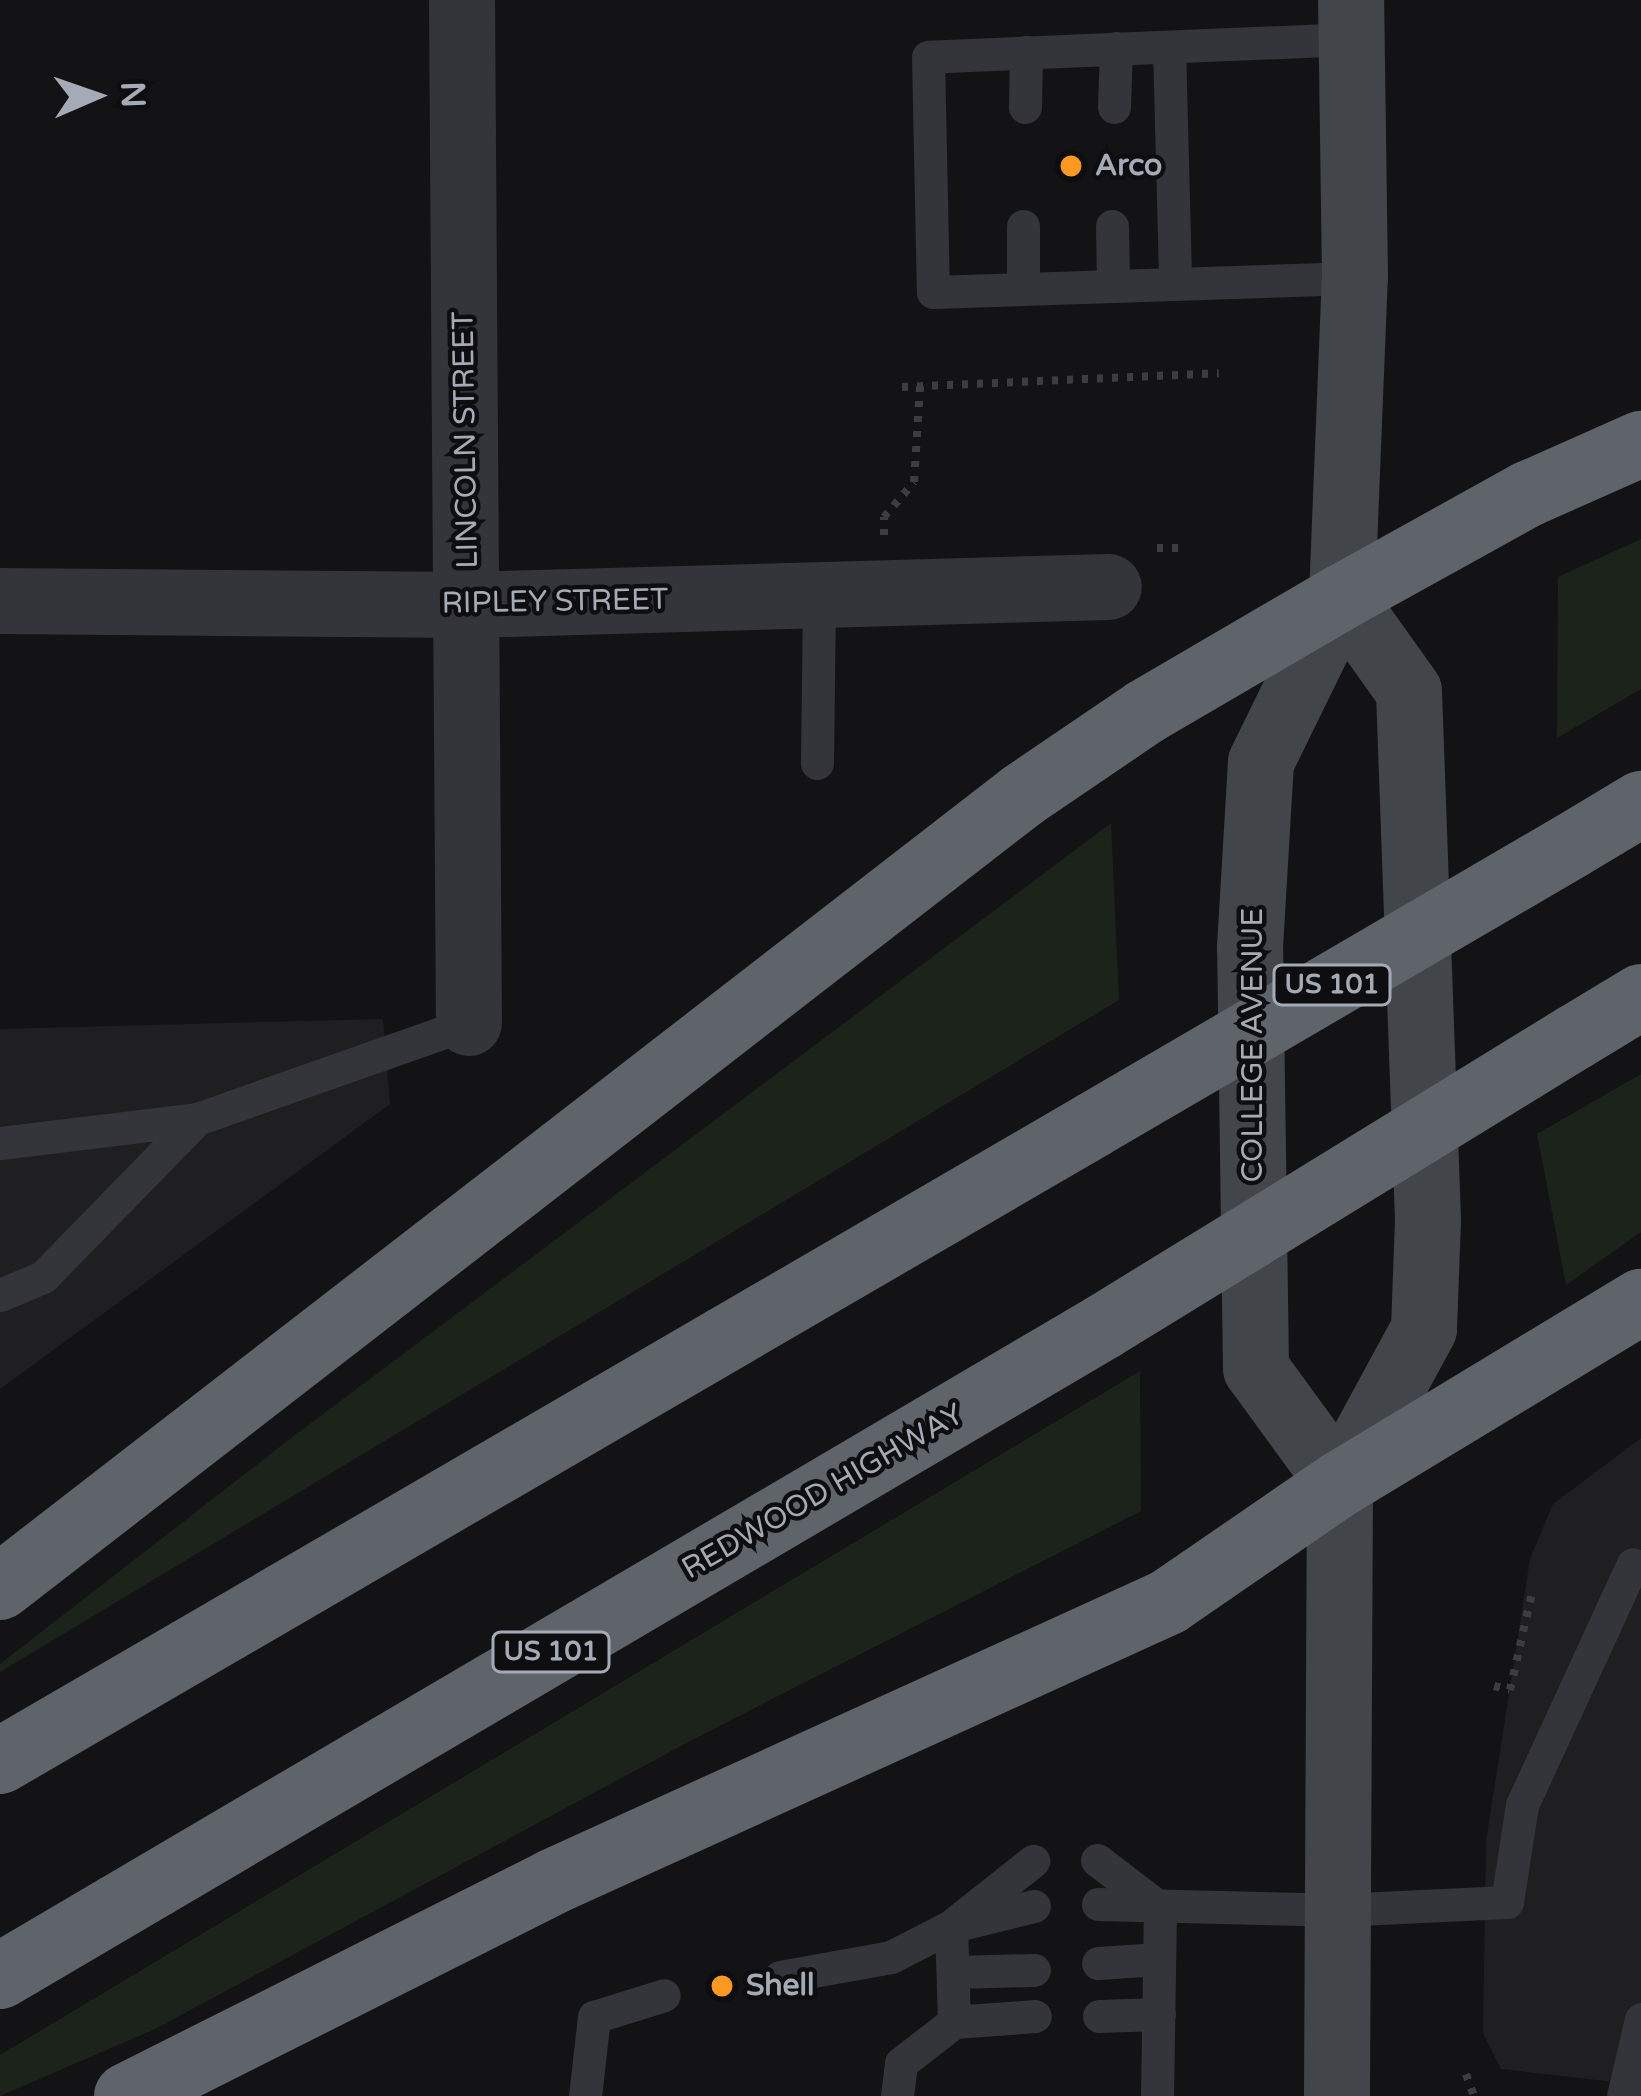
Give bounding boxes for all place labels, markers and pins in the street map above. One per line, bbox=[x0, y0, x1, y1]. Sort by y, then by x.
place label: Arco bbox=[1095, 148, 1162, 184]
marker: Arco bbox=[1058, 153, 1084, 179]
place label: Shell bbox=[746, 1968, 814, 2004]
marker: Shell bbox=[709, 1973, 735, 1999]

